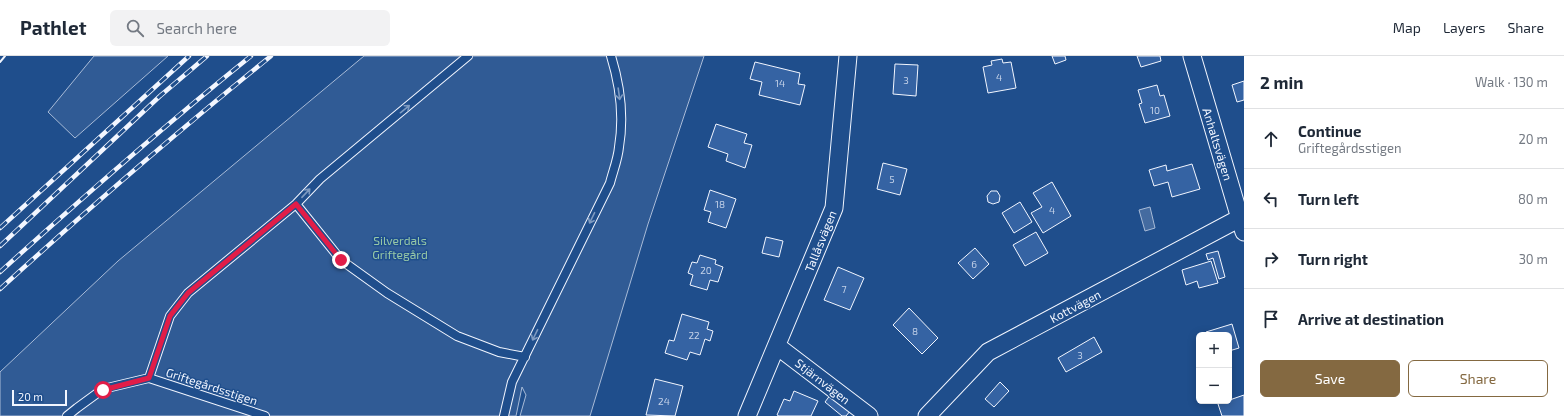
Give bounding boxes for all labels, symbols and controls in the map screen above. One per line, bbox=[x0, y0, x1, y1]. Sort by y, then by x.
search box bbox=[110, 10, 390, 46]
text: Pathlet bbox=[20, 16, 86, 39]
icon: search bbox=[124, 17, 146, 39]
text: Search here bbox=[156, 19, 237, 37]
text: Map bbox=[1393, 19, 1421, 36]
text: Layers bbox=[1443, 19, 1485, 36]
text: Share bbox=[1507, 19, 1544, 36]
house number: 4 bbox=[996, 71, 1002, 83]
text: 2 min bbox=[1260, 72, 1303, 92]
house number: 3 bbox=[903, 74, 909, 86]
text: Walk · 130 m bbox=[1475, 74, 1548, 90]
house number: 14 bbox=[775, 77, 785, 89]
one-way arrow bbox=[615, 87, 623, 100]
one-way arrow bbox=[399, 104, 410, 113]
house number: 10 bbox=[1150, 104, 1160, 116]
street label: Anhaltsvägen bbox=[1200, 106, 1236, 182]
text: Continue bbox=[1298, 122, 1361, 140]
icon: ahead bbox=[1260, 128, 1282, 150]
text: 20 m bbox=[1519, 131, 1548, 147]
text: Griftegårdsstigen bbox=[1298, 140, 1401, 156]
house number: 5 bbox=[889, 173, 895, 185]
one-way arrow bbox=[301, 188, 311, 198]
icon: left bbox=[1260, 188, 1282, 210]
text: Turn left bbox=[1298, 190, 1359, 208]
text: 80 m bbox=[1518, 191, 1548, 207]
house number: 18 bbox=[715, 198, 725, 210]
house number: 4 bbox=[1049, 204, 1055, 216]
street label: Tallåsvägen bbox=[801, 208, 839, 274]
one-way arrow bbox=[588, 212, 595, 224]
park label: Silverdals Griftegård bbox=[372, 233, 428, 261]
icon: right bbox=[1260, 248, 1282, 270]
text: Turn right bbox=[1298, 250, 1368, 268]
route end bbox=[332, 251, 350, 269]
text: 30 m bbox=[1519, 251, 1548, 267]
house number: 6 bbox=[971, 258, 977, 270]
house number: 20 bbox=[700, 264, 712, 276]
house number: 7 bbox=[841, 283, 847, 295]
street label: Kottvägen bbox=[1047, 287, 1103, 325]
icon: arrive bbox=[1260, 308, 1282, 330]
text: Arrive at destination bbox=[1298, 310, 1444, 328]
house number: 8 bbox=[912, 325, 918, 337]
one-way arrow bbox=[531, 329, 538, 341]
house number: 22 bbox=[688, 329, 700, 341]
map controls bbox=[1196, 332, 1232, 404]
button: + bbox=[1196, 332, 1232, 368]
house number: 3 bbox=[1077, 349, 1083, 361]
street label: Stjärnvägen bbox=[792, 355, 853, 407]
button: Save bbox=[1260, 360, 1400, 397]
button: Share bbox=[1408, 360, 1548, 397]
street label: Griftegårdsstigen bbox=[164, 365, 260, 407]
button: − bbox=[1196, 368, 1232, 404]
route start bbox=[94, 381, 112, 399]
scale bar bbox=[12, 388, 67, 407]
text: 20 m bbox=[18, 390, 43, 403]
house number: 24 bbox=[658, 395, 670, 407]

